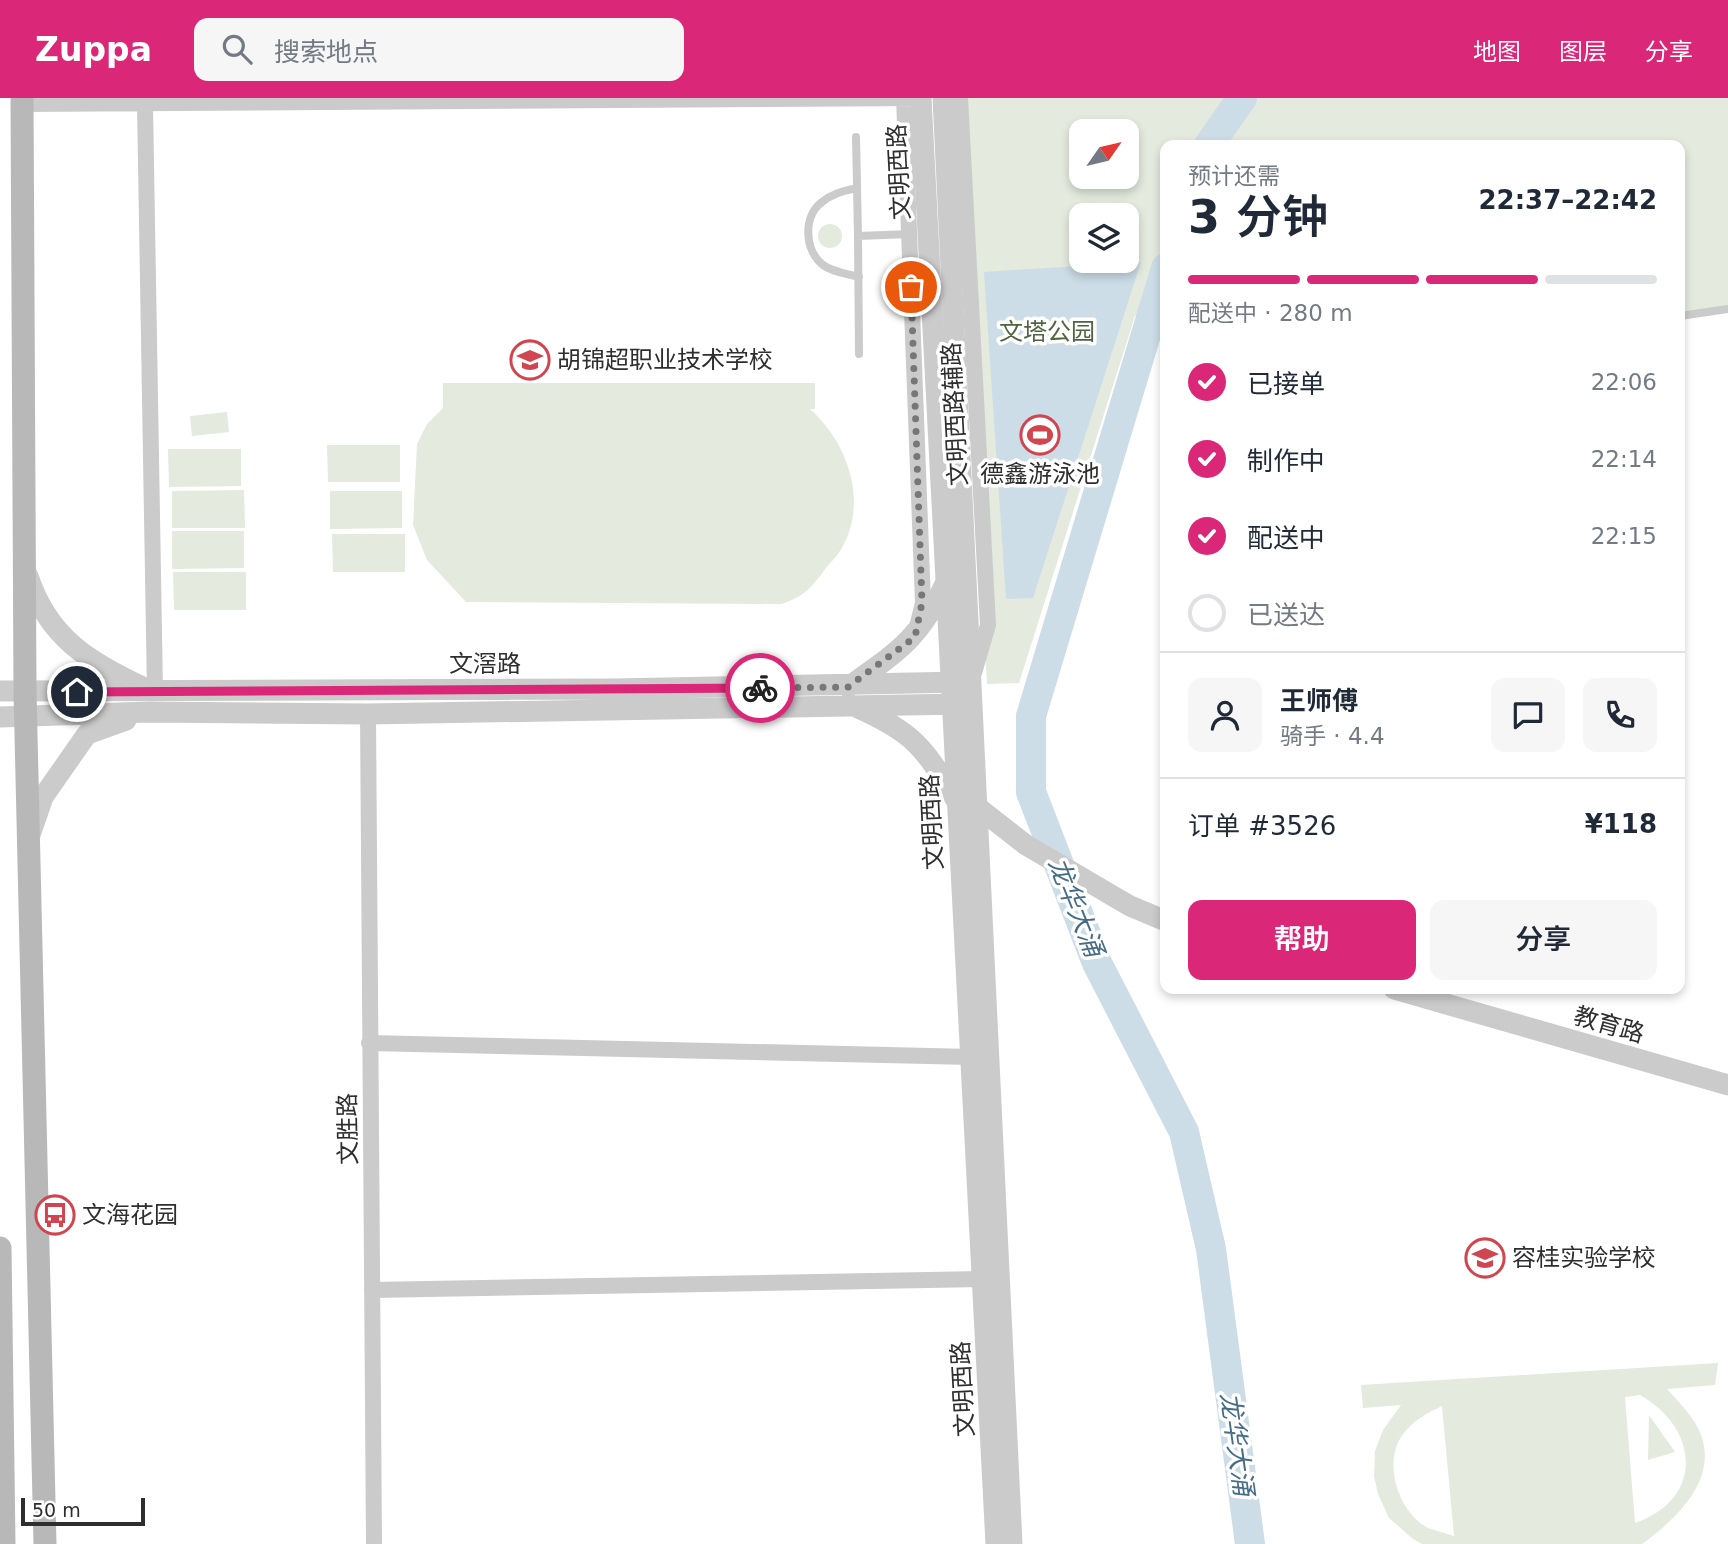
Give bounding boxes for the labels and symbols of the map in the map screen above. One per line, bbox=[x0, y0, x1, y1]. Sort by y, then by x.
north arrow bbox=[1069, 119, 1139, 189]
street label: 文明西路 bbox=[883, 123, 915, 221]
pin bbox=[881, 257, 941, 317]
park label: 文塔公园 bbox=[999, 318, 1095, 346]
school or university icon: 胡锦超职业技术学校 bbox=[509, 339, 551, 381]
street label: 文明西路辅路 bbox=[937, 341, 973, 487]
place label: 胡锦超职业技术学校 bbox=[557, 346, 773, 374]
sports icon: 德鑫游泳池 bbox=[1019, 414, 1061, 456]
place label: 德鑫游泳池 bbox=[980, 460, 1100, 488]
street label: 文滘路 bbox=[449, 650, 521, 678]
courier bbox=[725, 653, 795, 723]
pin bbox=[47, 662, 107, 722]
street label: 文明西路 bbox=[916, 773, 948, 871]
water label: 龙华大涌 bbox=[1043, 853, 1111, 964]
street label: 教育路 bbox=[1571, 1002, 1647, 1048]
street label: 文胜路 bbox=[333, 1093, 363, 1165]
bus stop icon: 文海花园 bbox=[34, 1194, 76, 1236]
place label: 文海花园 bbox=[82, 1201, 178, 1229]
school or university icon: 容桂实验学校 bbox=[1464, 1237, 1506, 1279]
place label: 容桂实验学校 bbox=[1512, 1244, 1656, 1272]
street label: 文明西路 bbox=[947, 1340, 979, 1438]
water label: 龙华大涌 bbox=[1215, 1390, 1260, 1501]
scale bar bbox=[21, 1495, 145, 1527]

